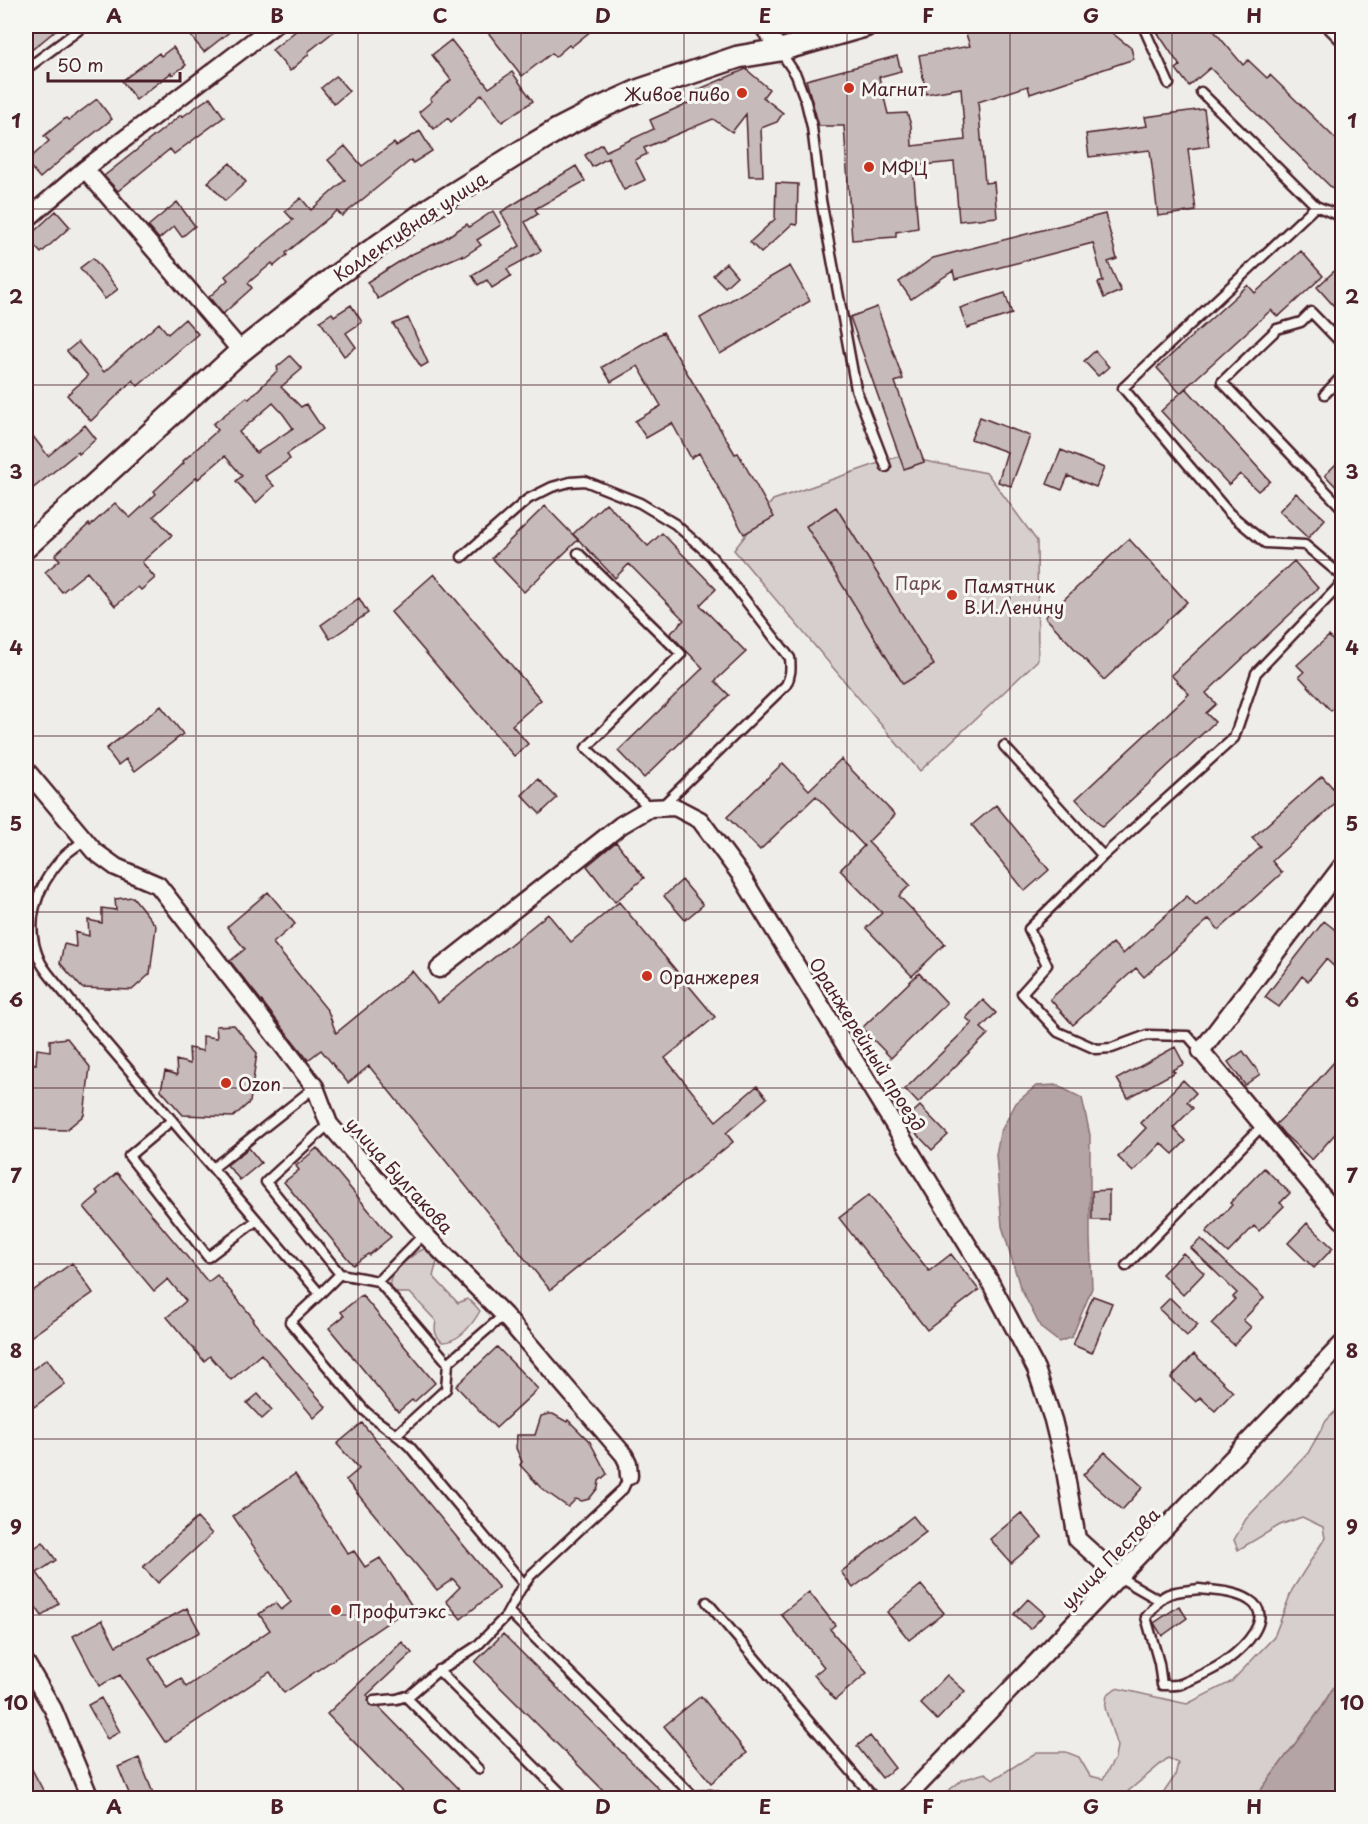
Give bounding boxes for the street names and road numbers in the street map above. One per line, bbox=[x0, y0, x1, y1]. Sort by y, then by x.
street label: Коллективная улица bbox=[328, 164, 493, 288]
street label: Оранжерейный проезд bbox=[803, 952, 933, 1136]
street label: улица Булгакова bbox=[340, 1110, 461, 1240]
street label: улица Пестова bbox=[1054, 1501, 1166, 1615]

